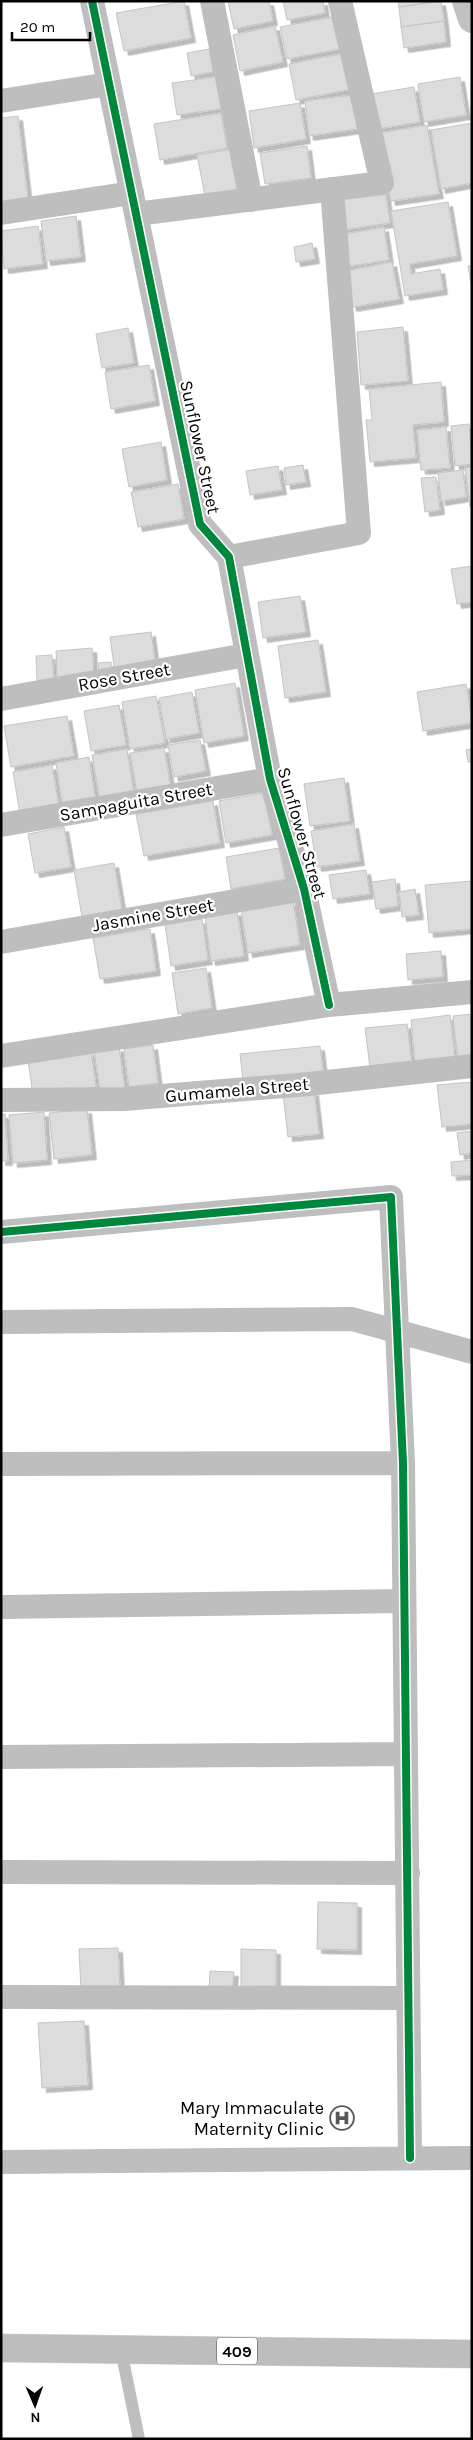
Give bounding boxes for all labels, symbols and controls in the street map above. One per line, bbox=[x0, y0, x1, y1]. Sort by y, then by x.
scale bar bbox=[12, 10, 90, 42]
text: 20 m bbox=[20, 18, 55, 36]
street label: Sunflower Street bbox=[175, 378, 225, 516]
street label: Rose Street bbox=[76, 658, 172, 696]
street label: Sunflower Street bbox=[273, 765, 331, 902]
street label: Sampaguita Street bbox=[58, 778, 214, 826]
street label: Jasmine Street bbox=[91, 893, 216, 936]
street label: Gumamela Street bbox=[164, 1073, 310, 1107]
place label: Mary Immaculate Maternity Clinic bbox=[180, 2097, 324, 2140]
hospital icon: Mary Immaculate Maternity Clinic bbox=[329, 2105, 355, 2131]
road number: 409 bbox=[217, 2338, 257, 2364]
north arrow bbox=[10, 2380, 60, 2430]
text: N bbox=[30, 2409, 41, 2426]

